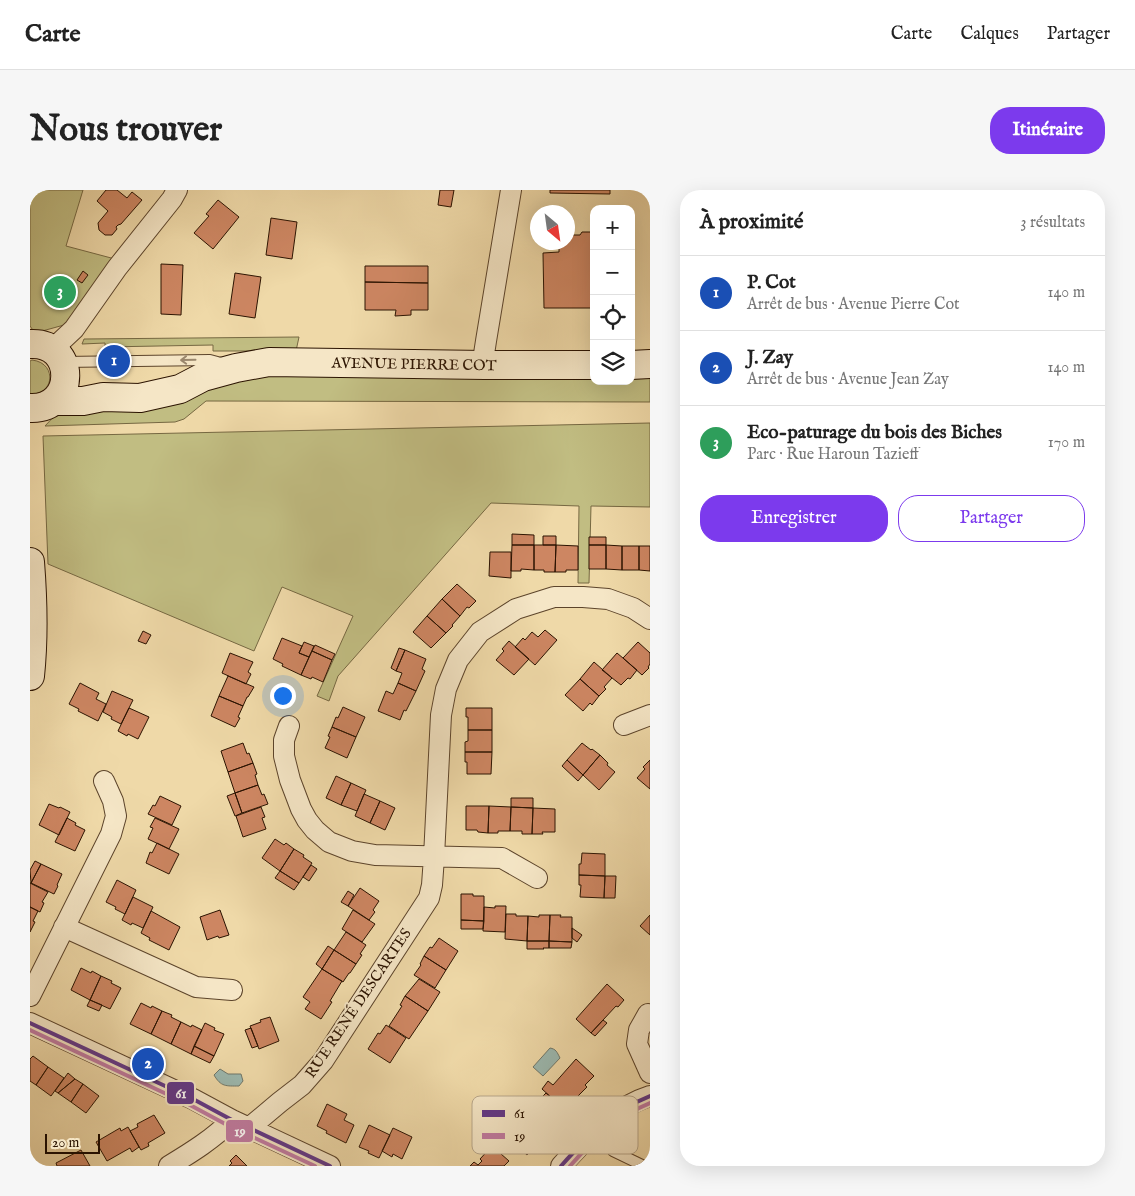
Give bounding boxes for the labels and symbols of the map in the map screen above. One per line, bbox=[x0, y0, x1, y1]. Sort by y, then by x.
north arrow bbox=[530, 205, 575, 250]
pin: 3 bbox=[44, 273, 76, 311]
pin: 1 bbox=[98, 342, 130, 380]
street label: AVENUE PIERRE COT bbox=[330, 354, 497, 375]
one-way arrow bbox=[180, 355, 196, 365]
your location bbox=[270, 683, 296, 709]
street label: RUE RENÉ DESCARTES bbox=[301, 925, 416, 1082]
pin: 2 bbox=[132, 1045, 164, 1083]
line badge: 61 bbox=[166, 1081, 195, 1105]
text: 61 bbox=[175, 1085, 187, 1103]
legend bbox=[472, 1096, 638, 1154]
text: 61 bbox=[514, 1105, 525, 1123]
line badge: 19 bbox=[225, 1119, 254, 1143]
text: 19 bbox=[234, 1123, 246, 1141]
text: 19 bbox=[514, 1128, 525, 1146]
scale bar bbox=[45, 1131, 100, 1154]

